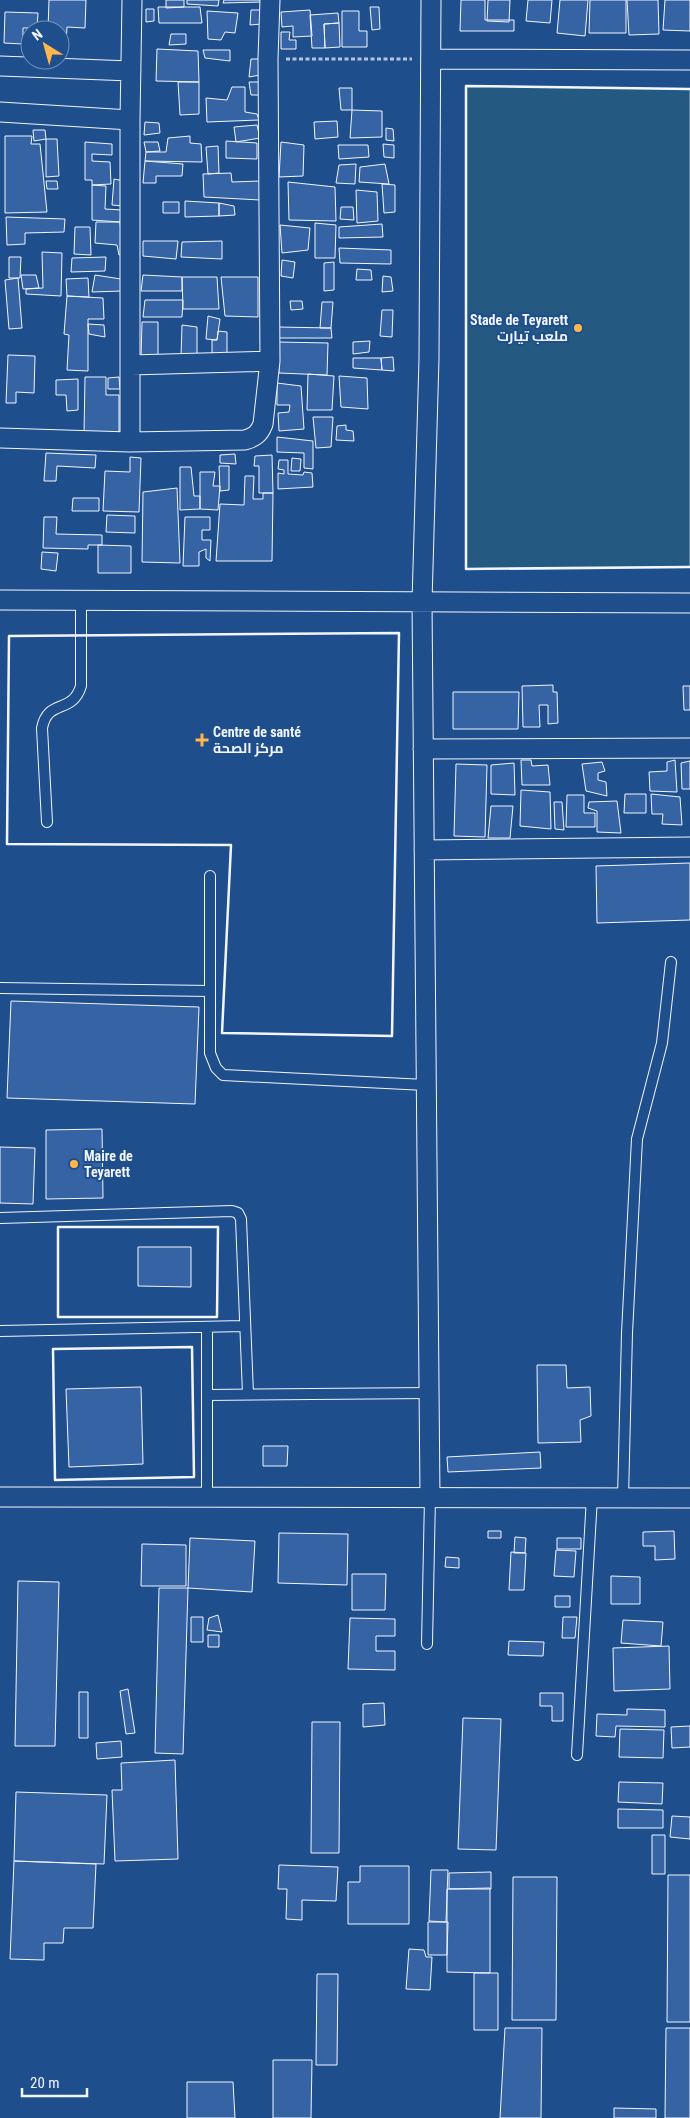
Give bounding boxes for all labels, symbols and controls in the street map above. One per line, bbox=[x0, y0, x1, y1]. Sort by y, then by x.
north arrow bbox=[20, 20, 70, 70]
text: N bbox=[29, 26, 45, 44]
place label: Stade de Teyarett ملعب تيارت bbox=[470, 312, 568, 344]
marker: Stade de Teyarett ملعب تيارت bbox=[572, 322, 584, 334]
place label: Centre de santé مركز الصحة bbox=[213, 724, 301, 757]
marker: Centre de santé مركز الصحة bbox=[195, 733, 209, 747]
place label: Maire de Teyarett bbox=[84, 1148, 133, 1180]
marker: Maire de Teyarett bbox=[68, 1158, 80, 1170]
scale bar bbox=[22, 2066, 88, 2098]
text: 20 m bbox=[30, 2074, 60, 2092]

